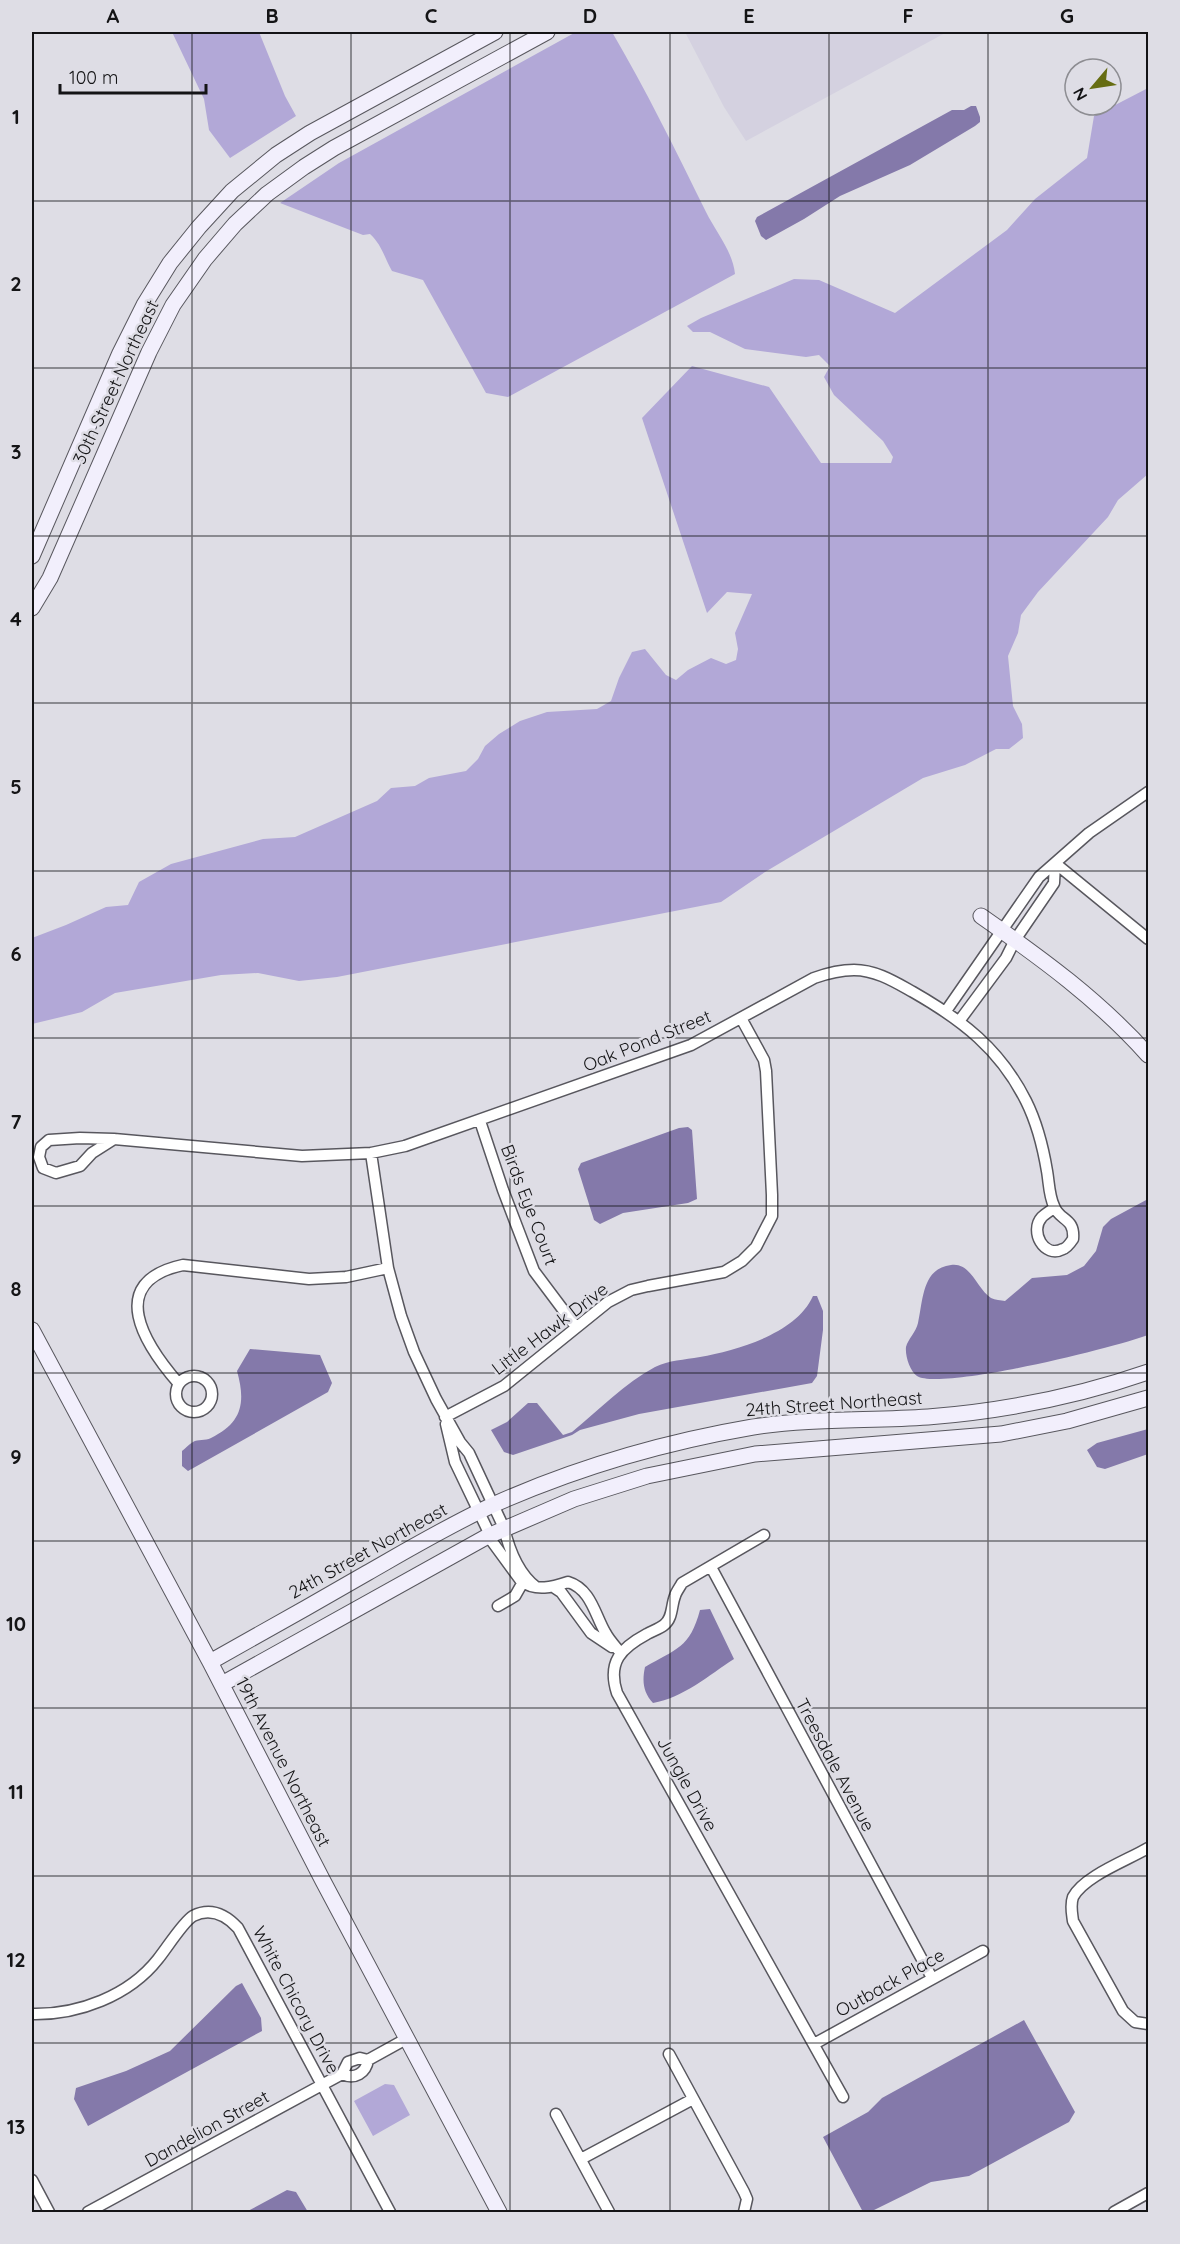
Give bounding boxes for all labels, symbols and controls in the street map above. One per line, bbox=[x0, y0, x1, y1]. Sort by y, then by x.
text: A bbox=[107, 3, 120, 28]
text: B bbox=[265, 3, 279, 28]
text: C bbox=[425, 3, 438, 28]
text: D bbox=[583, 3, 597, 28]
text: E bbox=[743, 3, 755, 28]
text: F bbox=[902, 3, 914, 28]
text: G bbox=[1060, 3, 1074, 28]
scale bar bbox=[60, 57, 206, 95]
north arrow bbox=[1063, 57, 1123, 117]
text: 100 m bbox=[69, 66, 118, 89]
text: N bbox=[1068, 84, 1091, 104]
text: 1 bbox=[12, 104, 20, 129]
text: 2 bbox=[10, 271, 22, 296]
street label: 30th Street Northeast bbox=[67, 296, 164, 468]
text: 3 bbox=[11, 439, 21, 464]
text: 4 bbox=[10, 606, 22, 631]
text: 5 bbox=[10, 774, 22, 799]
text: 6 bbox=[10, 941, 22, 966]
street label: Oak Pond Street bbox=[579, 1004, 714, 1077]
text: 7 bbox=[11, 1109, 22, 1134]
street label: Birds Eye Court bbox=[496, 1141, 563, 1268]
text: 8 bbox=[11, 1276, 22, 1301]
street label: Little Hawk Drive bbox=[487, 1277, 612, 1380]
street label: 24th Street Northeast bbox=[745, 1386, 923, 1421]
text: 9 bbox=[10, 1444, 22, 1469]
street label: 24th Street Northeast bbox=[285, 1497, 451, 1604]
text: 10 bbox=[6, 1611, 26, 1636]
street label: 19th Avenue Northeast bbox=[231, 1673, 336, 1850]
street label: Treesdale Avenue bbox=[791, 1694, 880, 1835]
street label: Jungle Drive bbox=[652, 1732, 723, 1835]
text: 11 bbox=[8, 1779, 24, 1804]
street label: White Chicory Drive bbox=[248, 1922, 345, 2078]
street label: Outback Place bbox=[831, 1943, 948, 2022]
text: 12 bbox=[6, 1947, 26, 1972]
street label: Dandelion Street bbox=[141, 2085, 273, 2172]
text: 13 bbox=[7, 2114, 25, 2139]

